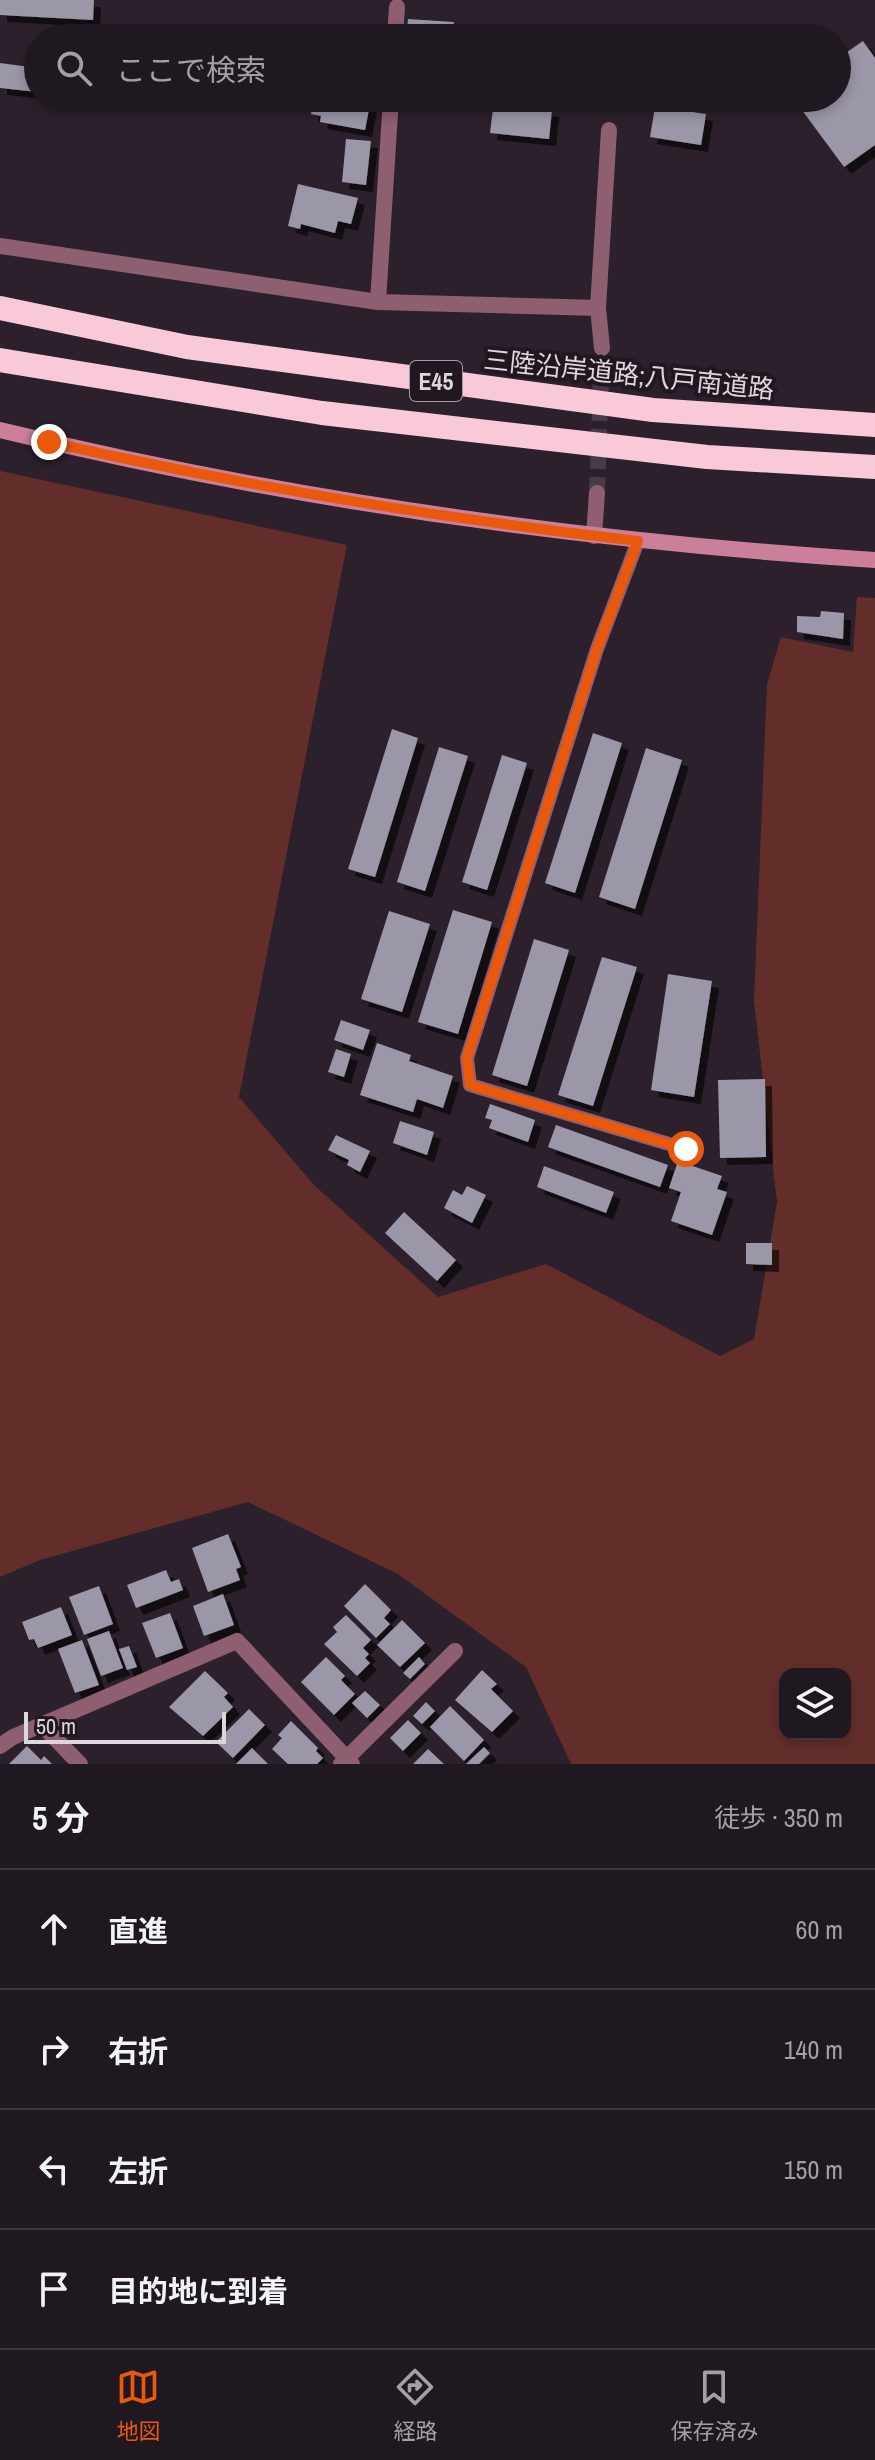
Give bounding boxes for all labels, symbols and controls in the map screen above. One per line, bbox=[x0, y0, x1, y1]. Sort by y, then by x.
search box bbox=[24, 24, 851, 112]
icon: search bbox=[52, 46, 96, 90]
text: ここで検索 bbox=[116, 50, 266, 90]
street label: 三陸沿岸道路;八戸南道路 bbox=[482, 341, 776, 407]
road number: E45 bbox=[410, 361, 462, 401]
route end bbox=[31, 424, 67, 460]
route start bbox=[668, 1131, 704, 1167]
map controls bbox=[779, 1668, 851, 1740]
button: layers bbox=[779, 1668, 851, 1740]
scale bar bbox=[24, 1708, 226, 1744]
text: 50 m bbox=[36, 1711, 76, 1741]
text: 5 分 bbox=[32, 1795, 89, 1841]
text: 徒歩 · 350 m bbox=[714, 1800, 843, 1835]
icon: ahead bbox=[32, 1907, 76, 1951]
text: 直進 bbox=[108, 1911, 168, 1951]
text: 60 m bbox=[796, 1912, 843, 1947]
icon: right bbox=[32, 2027, 76, 2071]
text: 右折 bbox=[108, 2031, 168, 2071]
text: 140 m bbox=[784, 2032, 843, 2067]
icon: left bbox=[32, 2147, 76, 2191]
text: 左折 bbox=[108, 2151, 168, 2191]
text: 150 m bbox=[784, 2152, 843, 2187]
icon: arrive bbox=[32, 2267, 76, 2311]
text: 目的地に到着 bbox=[108, 2271, 288, 2311]
tab: 地図 bbox=[116, 2365, 161, 2446]
tab: 経路 bbox=[393, 2365, 438, 2446]
tab: 保存済み bbox=[670, 2365, 759, 2446]

